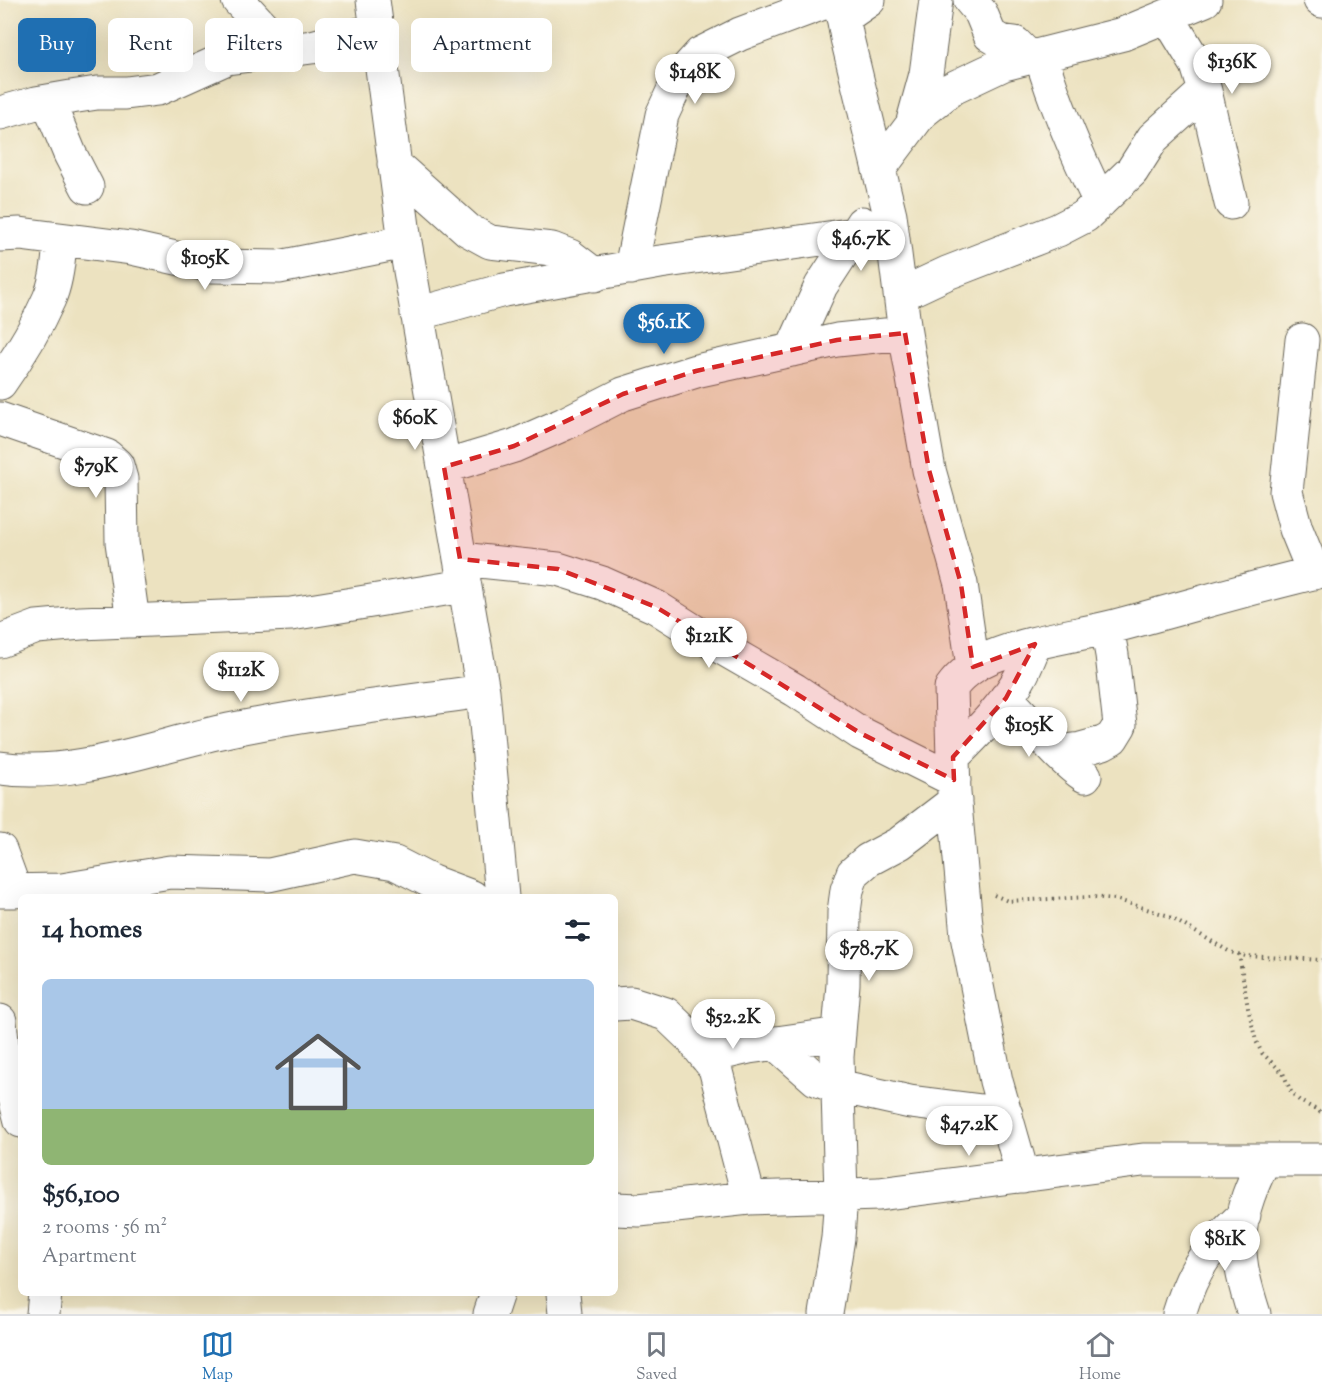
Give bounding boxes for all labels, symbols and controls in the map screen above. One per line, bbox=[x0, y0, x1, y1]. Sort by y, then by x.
chip: Buy bbox=[18, 18, 96, 72]
chip: Rent bbox=[108, 18, 193, 72]
chip: Filters bbox=[205, 18, 303, 72]
chip: New bbox=[315, 18, 399, 72]
chip: Apartment bbox=[411, 18, 552, 72]
pin: $136K bbox=[1190, 44, 1274, 95]
text: $136K bbox=[1207, 49, 1257, 78]
pin: $148K bbox=[653, 54, 737, 105]
text: $148K bbox=[669, 59, 721, 88]
pin: $46.7K bbox=[812, 221, 910, 272]
text: $46.7K bbox=[831, 226, 891, 255]
pin: $105K bbox=[163, 240, 247, 291]
text: $105K bbox=[180, 245, 230, 274]
pin: $56.1K bbox=[615, 304, 713, 355]
text: $56.1K bbox=[637, 309, 691, 338]
pin: $60K bbox=[379, 400, 451, 451]
text: $60K bbox=[392, 405, 438, 434]
pin: $79K bbox=[60, 448, 132, 499]
text: $79K bbox=[74, 453, 118, 482]
pin: $121K bbox=[667, 618, 751, 669]
text: $121K bbox=[685, 623, 733, 652]
pin: $112K bbox=[199, 652, 283, 703]
text: $112K bbox=[217, 657, 265, 686]
pin: $105K bbox=[987, 707, 1071, 758]
text: $105K bbox=[1004, 712, 1054, 741]
text: 14 homes bbox=[42, 912, 142, 949]
icon: filters bbox=[561, 914, 594, 947]
pin: $78.7K bbox=[820, 931, 918, 982]
text: $78.7K bbox=[839, 936, 899, 965]
pin: $52.2K bbox=[684, 999, 782, 1050]
text: $52.2K bbox=[705, 1004, 761, 1033]
icon: home bbox=[264, 1018, 372, 1126]
pin: $47.2K bbox=[920, 1106, 1018, 1157]
text: $47.2K bbox=[940, 1111, 998, 1140]
text: $56,100 bbox=[42, 1177, 120, 1214]
text: 2 rooms · 56 m² bbox=[42, 1214, 167, 1243]
pin: $81K bbox=[1189, 1221, 1261, 1272]
text: $81K bbox=[1204, 1226, 1246, 1255]
text: Apartment bbox=[42, 1243, 137, 1272]
tab: Map bbox=[201, 1328, 234, 1387]
tab: Saved bbox=[636, 1328, 677, 1387]
tab: Home bbox=[1079, 1328, 1121, 1387]

